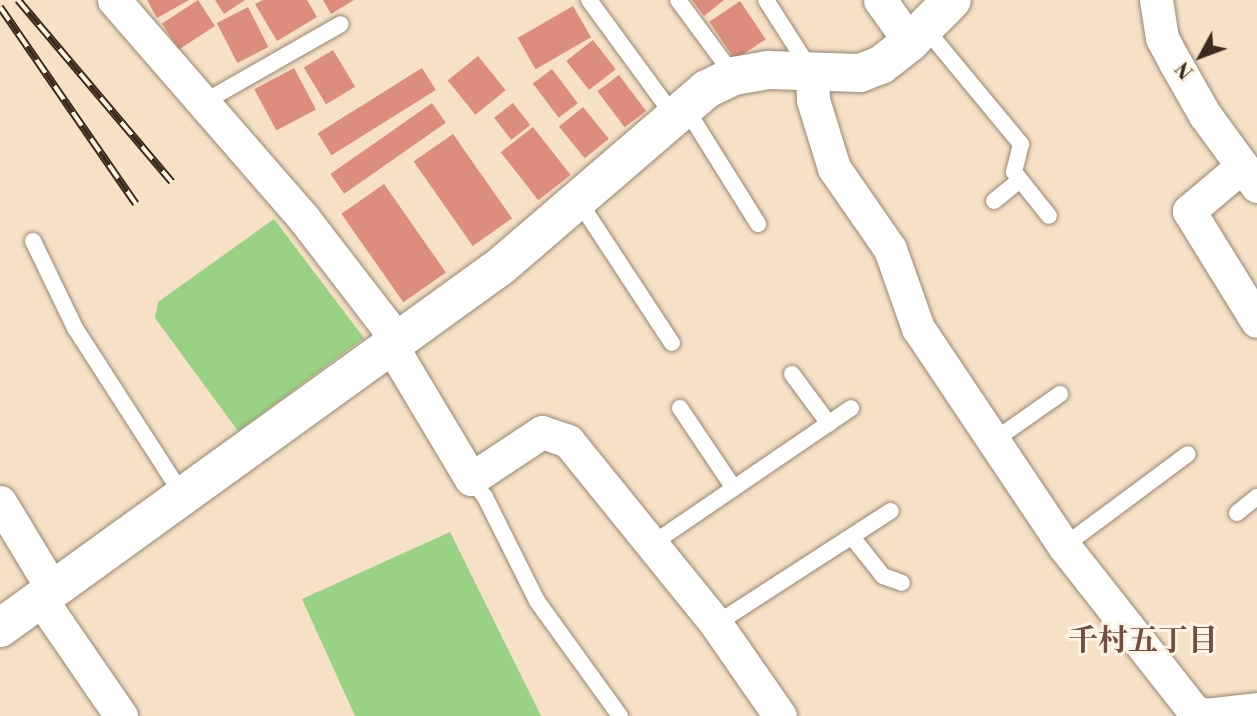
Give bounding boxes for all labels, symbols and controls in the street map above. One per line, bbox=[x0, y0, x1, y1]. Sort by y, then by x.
north arrow bbox=[1166, 21, 1236, 91]
text: N bbox=[1171, 56, 1199, 83]
district label: 千村五丁目 bbox=[1068, 623, 1218, 659]

